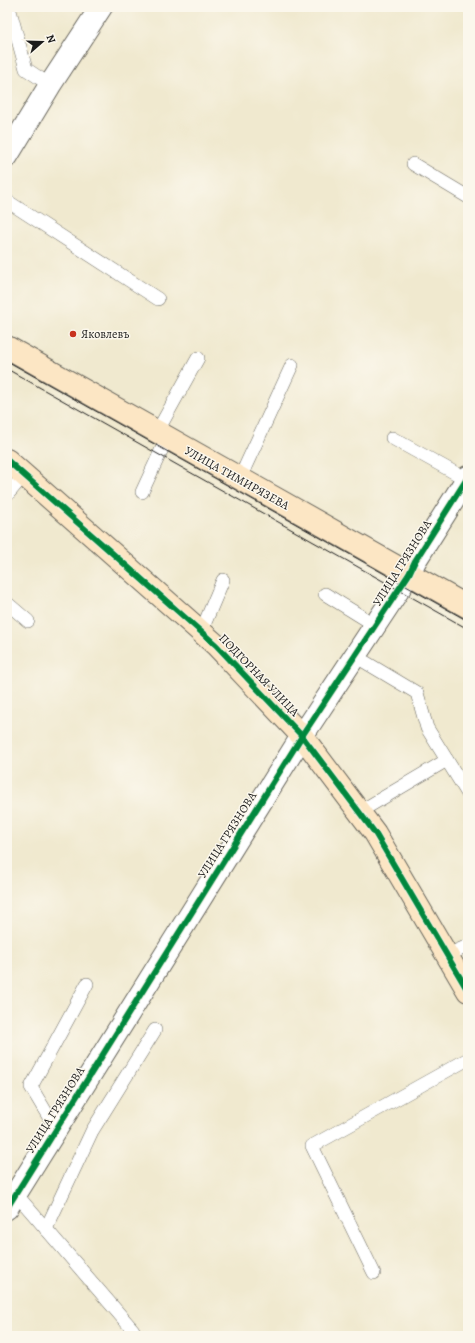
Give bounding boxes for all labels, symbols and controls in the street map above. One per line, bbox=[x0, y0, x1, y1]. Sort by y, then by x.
north arrow bbox=[22, 22, 62, 62]
text: N bbox=[43, 32, 59, 45]
place label: Яковлевъ bbox=[81, 326, 129, 342]
marker: Яковлевъ bbox=[68, 329, 78, 339]
street label: УЛИЦА ТИМИРЯЗЕВА bbox=[182, 443, 293, 514]
street label: УЛИЦА ГРЯЗНОВА bbox=[369, 516, 436, 609]
street label: ПОДГОРНАЯ УЛИЦА bbox=[215, 630, 303, 721]
street label: УЛИЦА ГРЯЗНОВА bbox=[194, 788, 261, 881]
street label: УЛИЦА ГРЯЗНОВА bbox=[22, 1063, 89, 1156]

